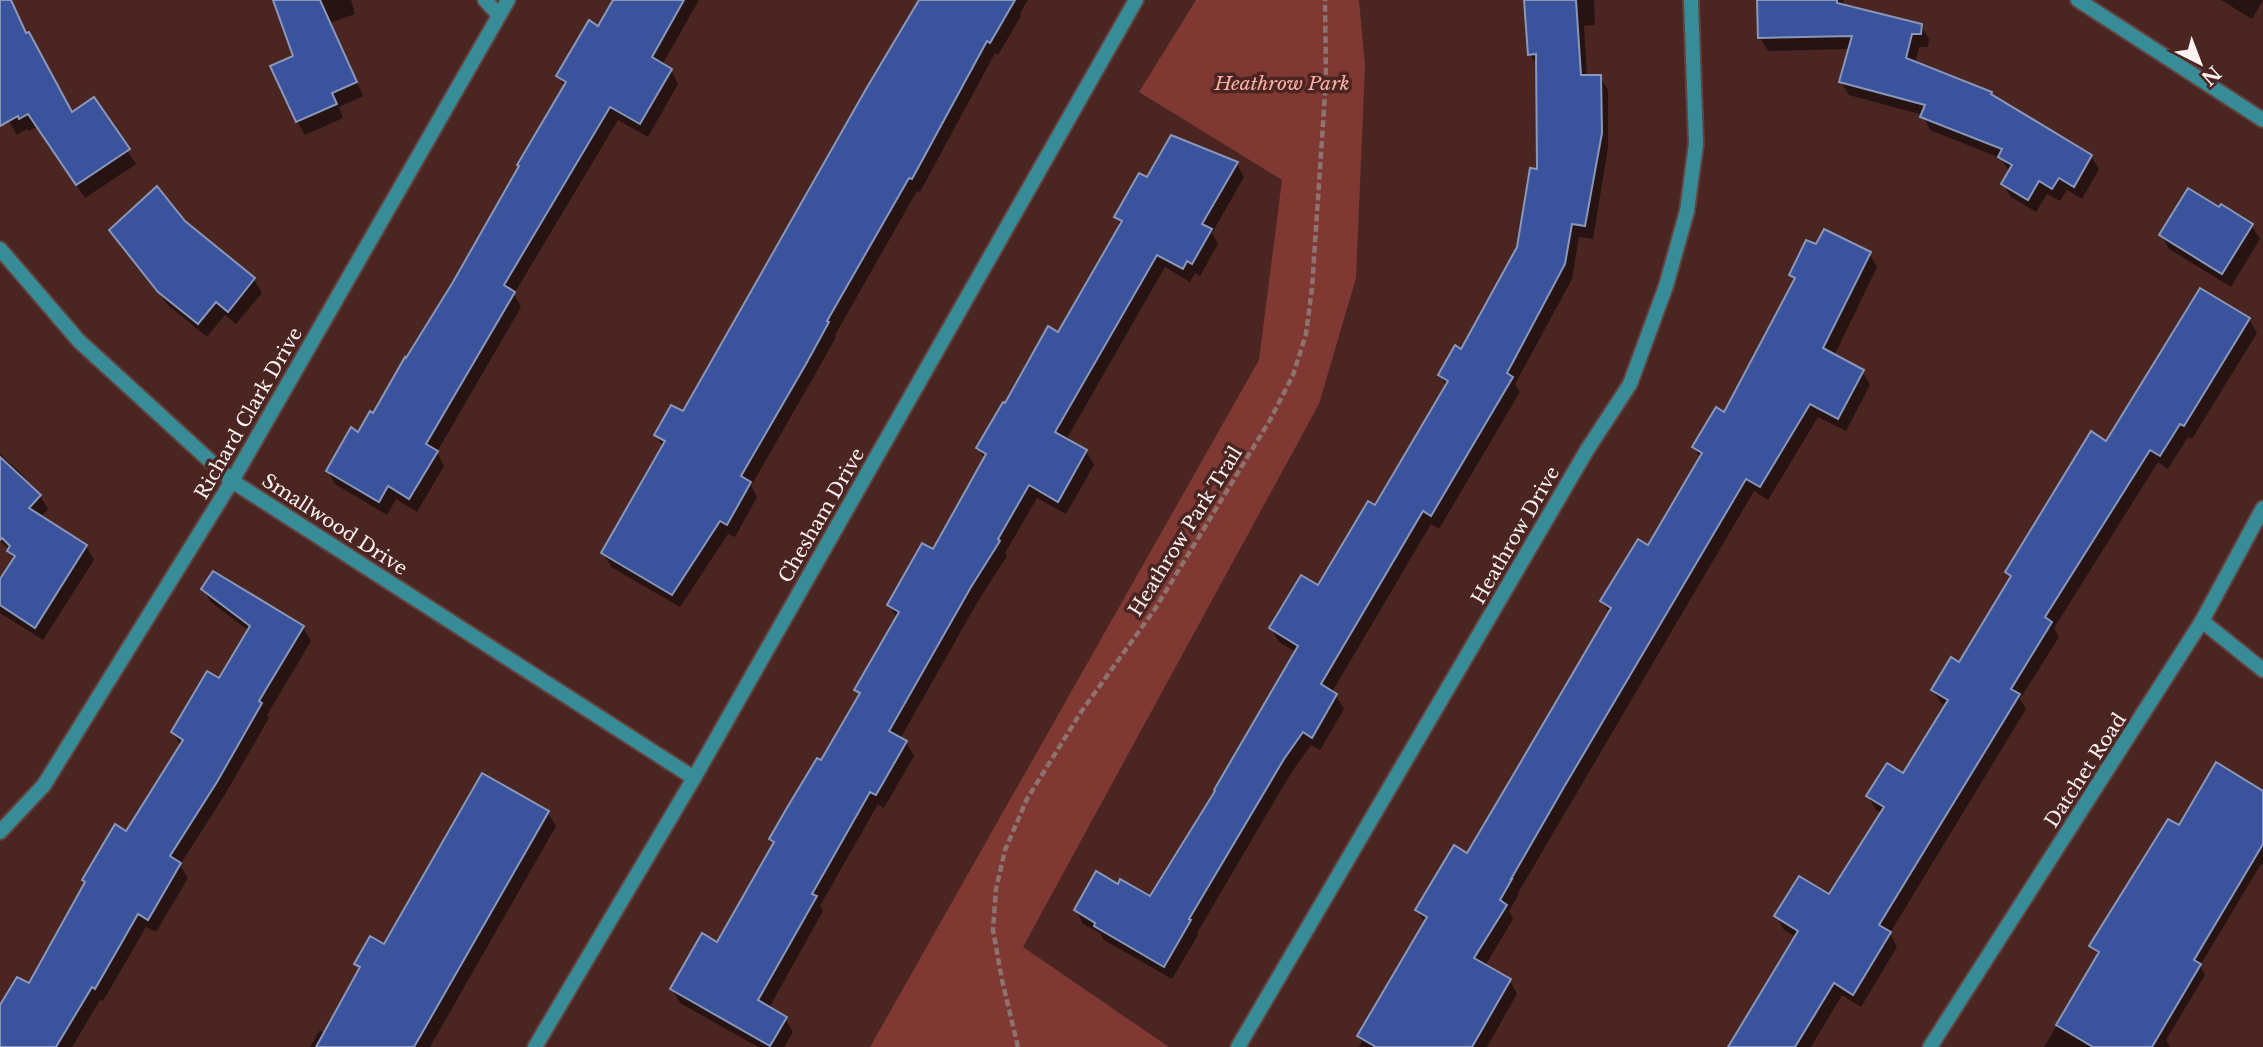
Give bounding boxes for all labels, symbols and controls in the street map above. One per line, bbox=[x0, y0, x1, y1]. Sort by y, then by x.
north arrow bbox=[2165, 28, 2235, 98]
text: N bbox=[2197, 61, 2225, 90]
park label: Heathrow Park bbox=[1213, 72, 1350, 95]
street label: Richard Clark Drive bbox=[190, 323, 307, 503]
street label: Heathrow Park Trail bbox=[1124, 442, 1247, 620]
street label: Chesham Drive bbox=[774, 444, 869, 587]
street label: Heathrow Drive bbox=[1467, 462, 1564, 608]
street label: Smallwood Drive bbox=[258, 469, 412, 580]
street label: Datchet Road bbox=[2040, 709, 2131, 832]

